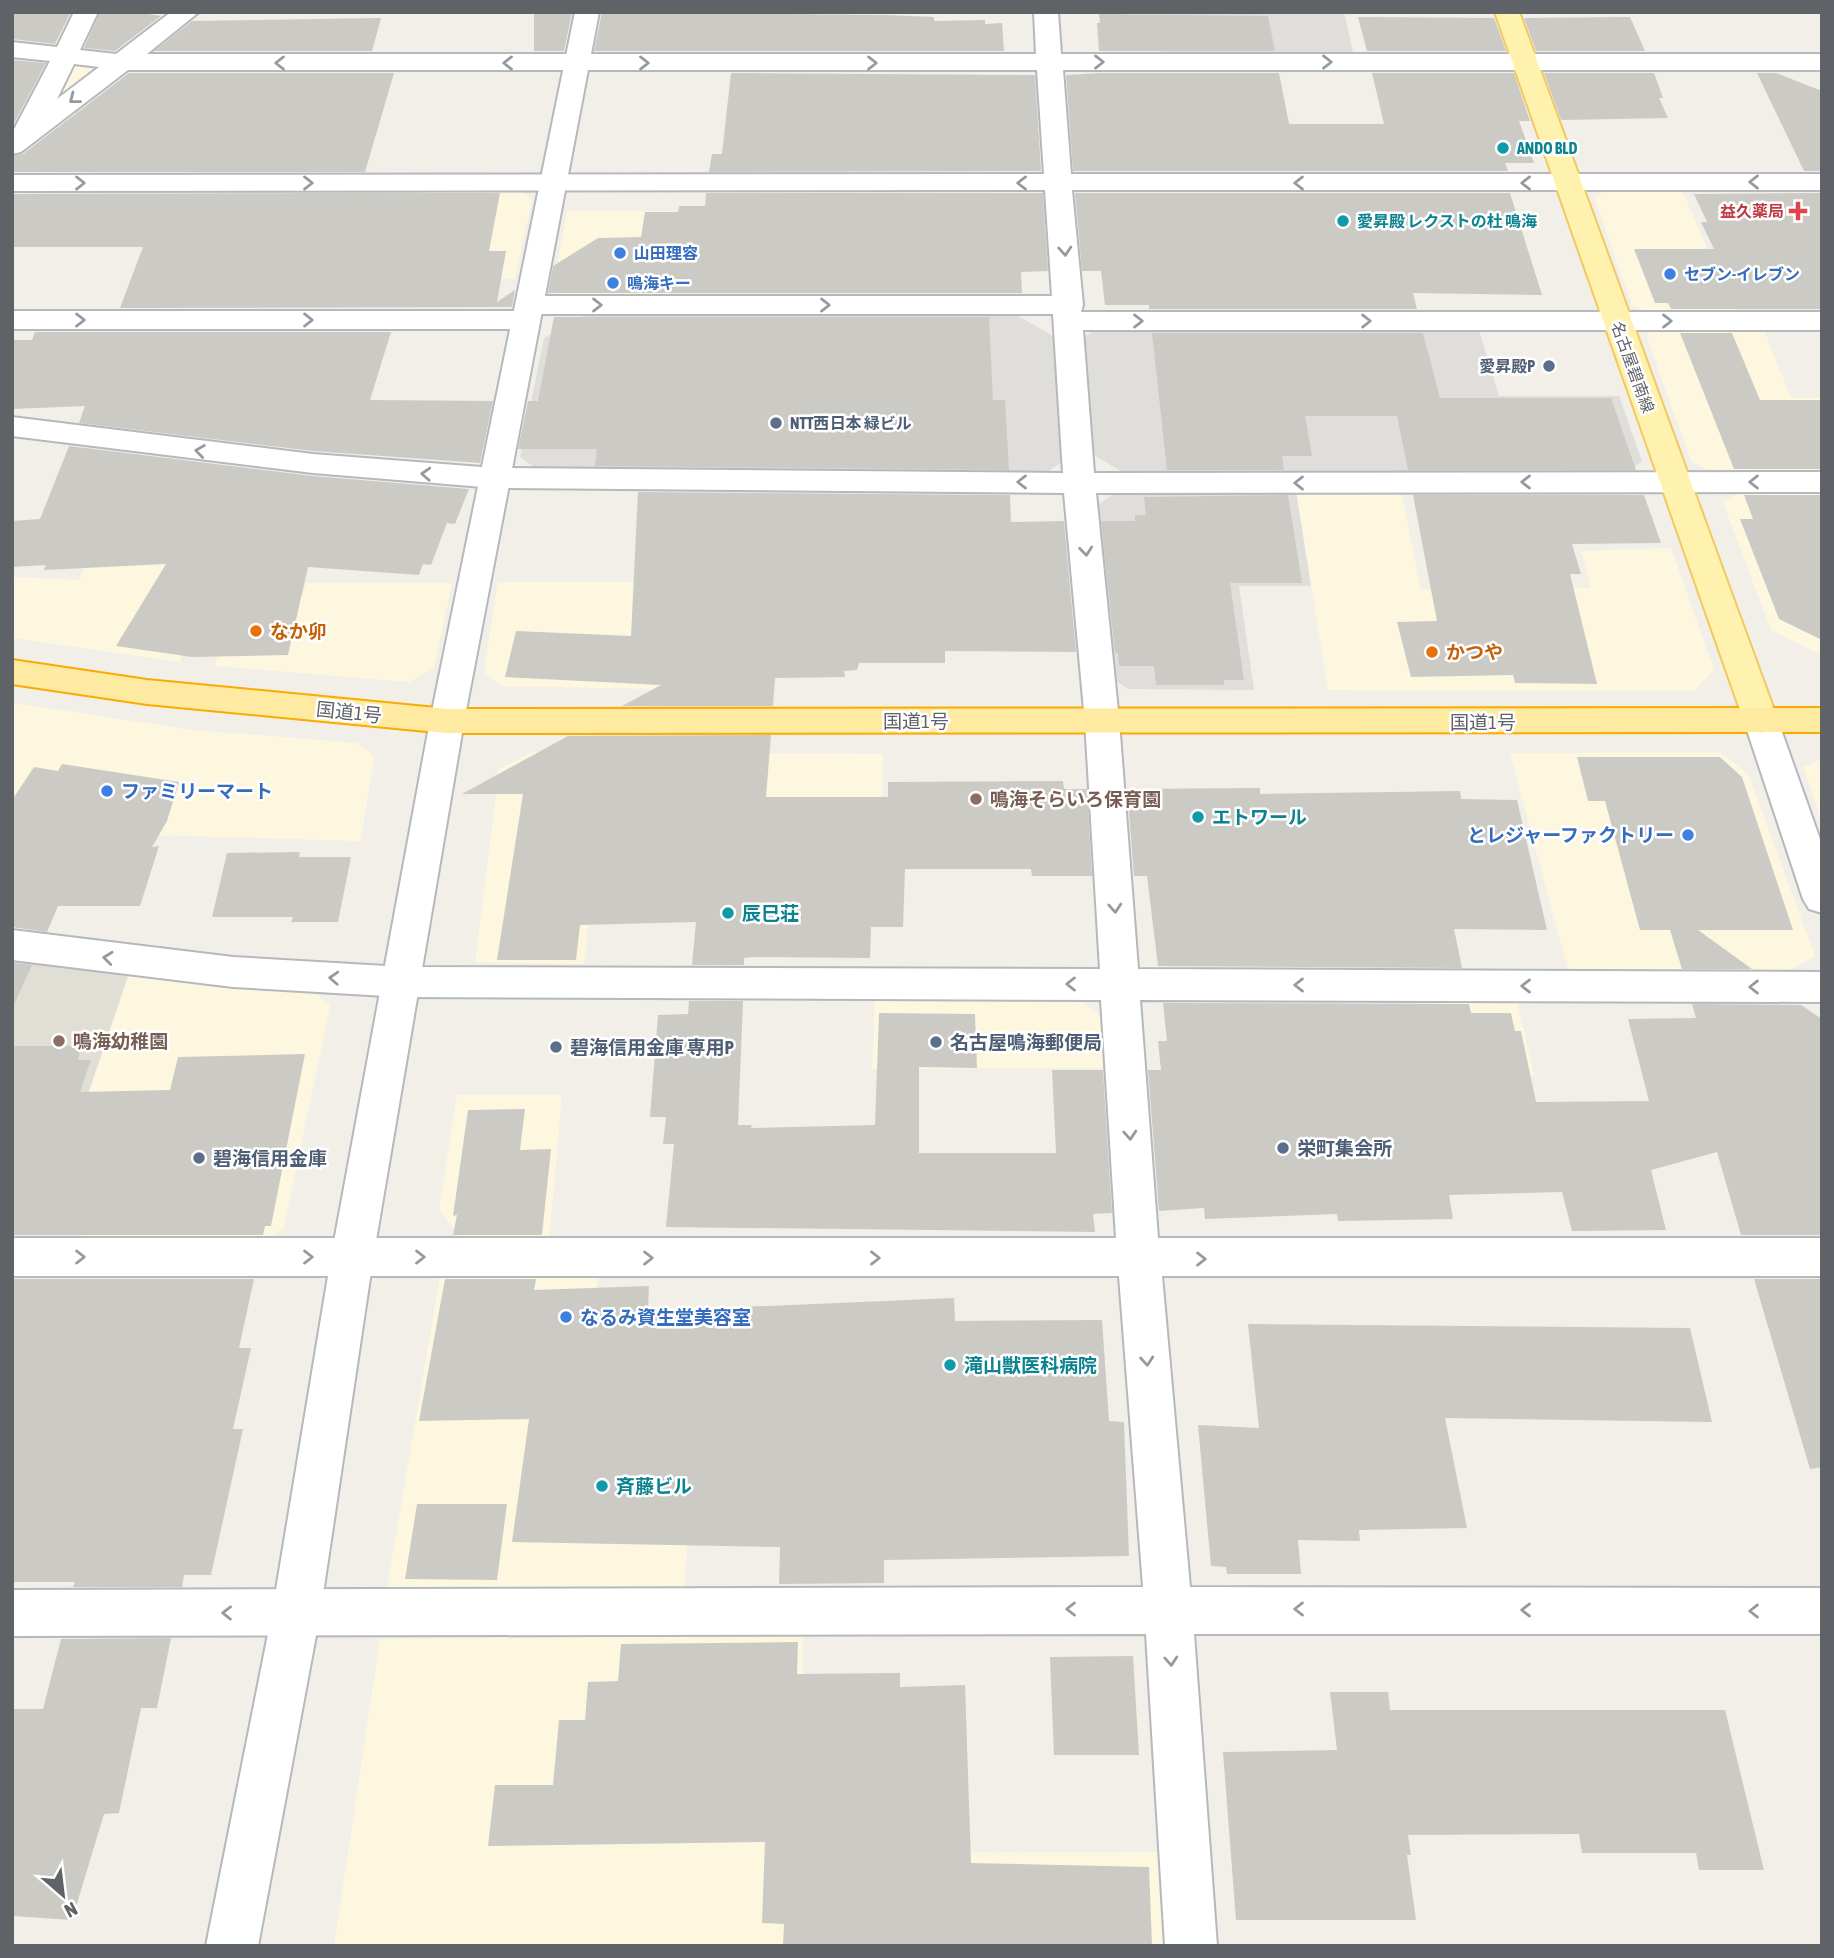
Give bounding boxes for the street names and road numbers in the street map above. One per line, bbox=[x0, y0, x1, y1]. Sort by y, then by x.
street label: 名古屋碧南線 bbox=[1608, 319, 1658, 415]
street label: 国道1号 bbox=[315, 698, 383, 726]
street label: 国道1号 bbox=[883, 710, 949, 732]
street label: 国道1号 bbox=[1450, 711, 1516, 733]

